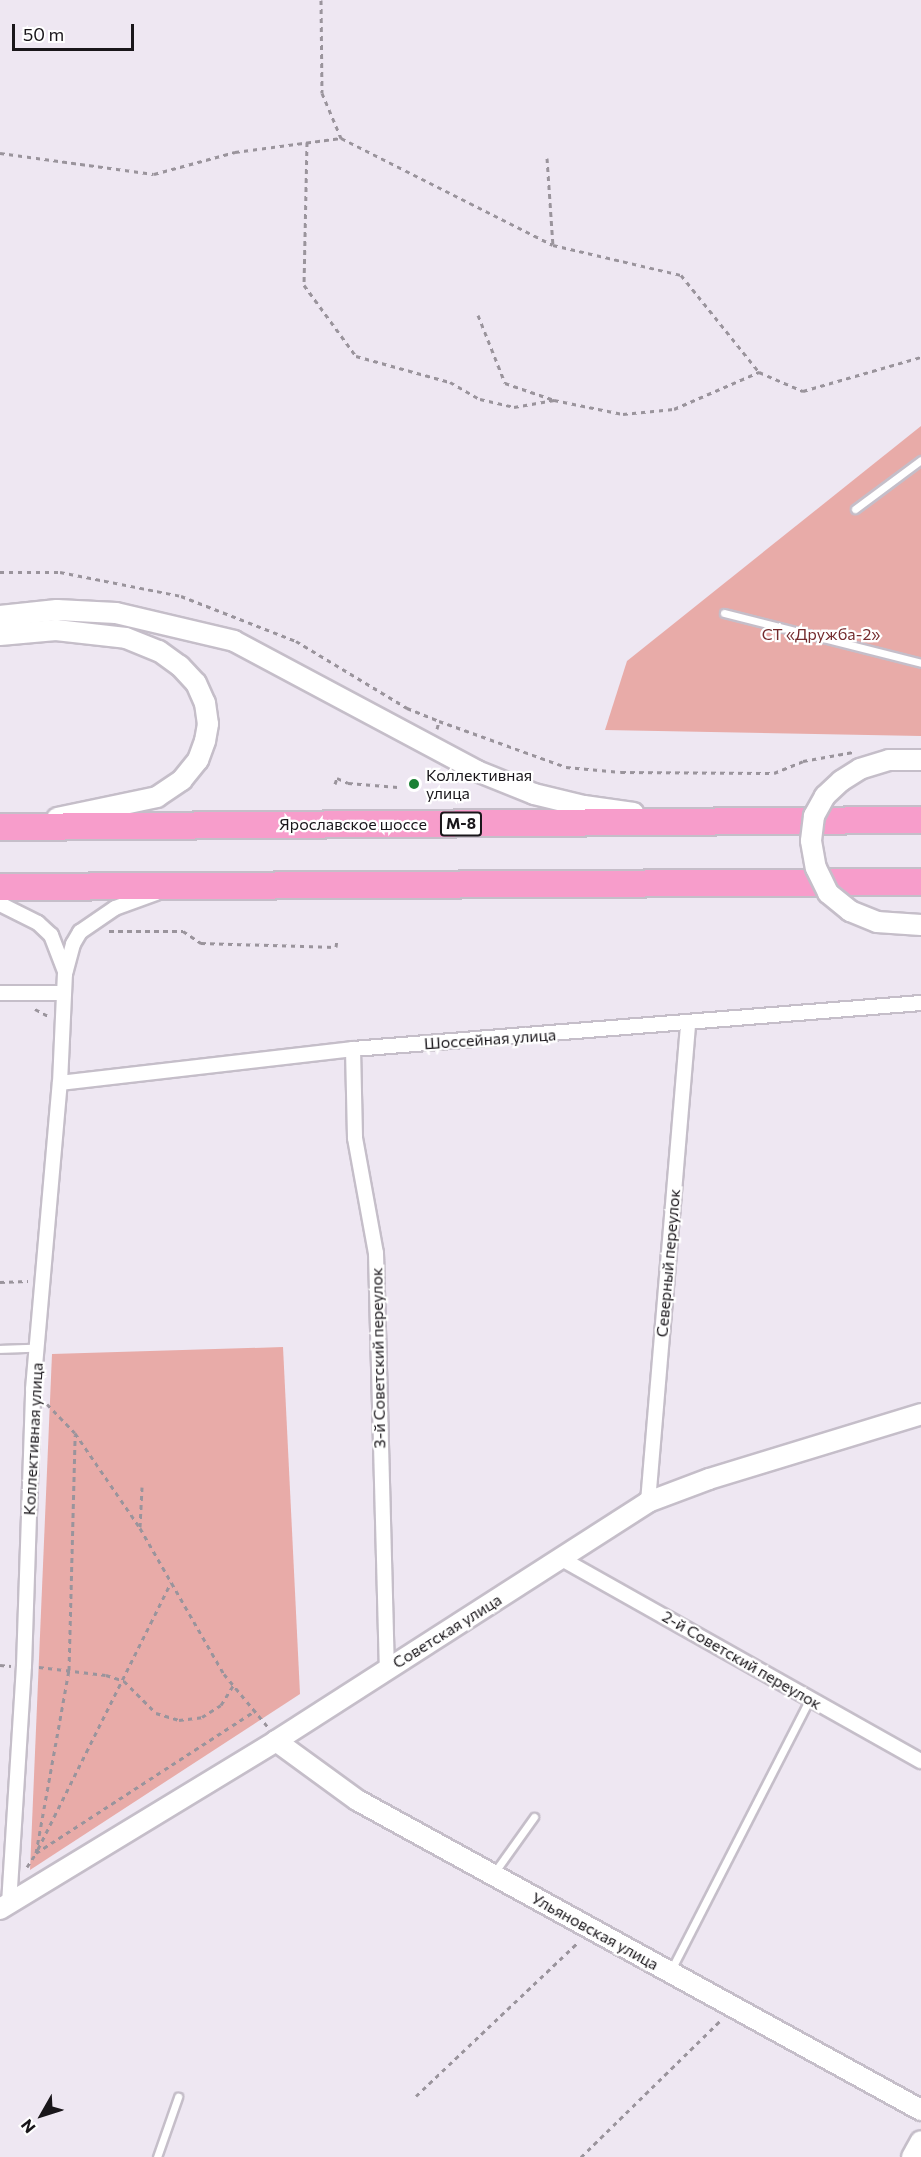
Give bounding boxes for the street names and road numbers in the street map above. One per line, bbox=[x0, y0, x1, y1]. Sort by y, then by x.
road number: М-8 bbox=[438, 812, 484, 836]
street label: Ярославское шоссе bbox=[279, 814, 427, 834]
street label: Шоссейная улица bbox=[423, 1025, 557, 1053]
street label: Северный переулок bbox=[652, 1188, 684, 1338]
street label: 3-й Советский переулок bbox=[367, 1267, 389, 1449]
street label: Коллективная улица bbox=[19, 1362, 47, 1516]
street label: Советская улица bbox=[389, 1590, 505, 1672]
street label: 2-й Советский переулок bbox=[659, 1606, 825, 1714]
street label: Ульяновская улица bbox=[528, 1888, 662, 1974]

